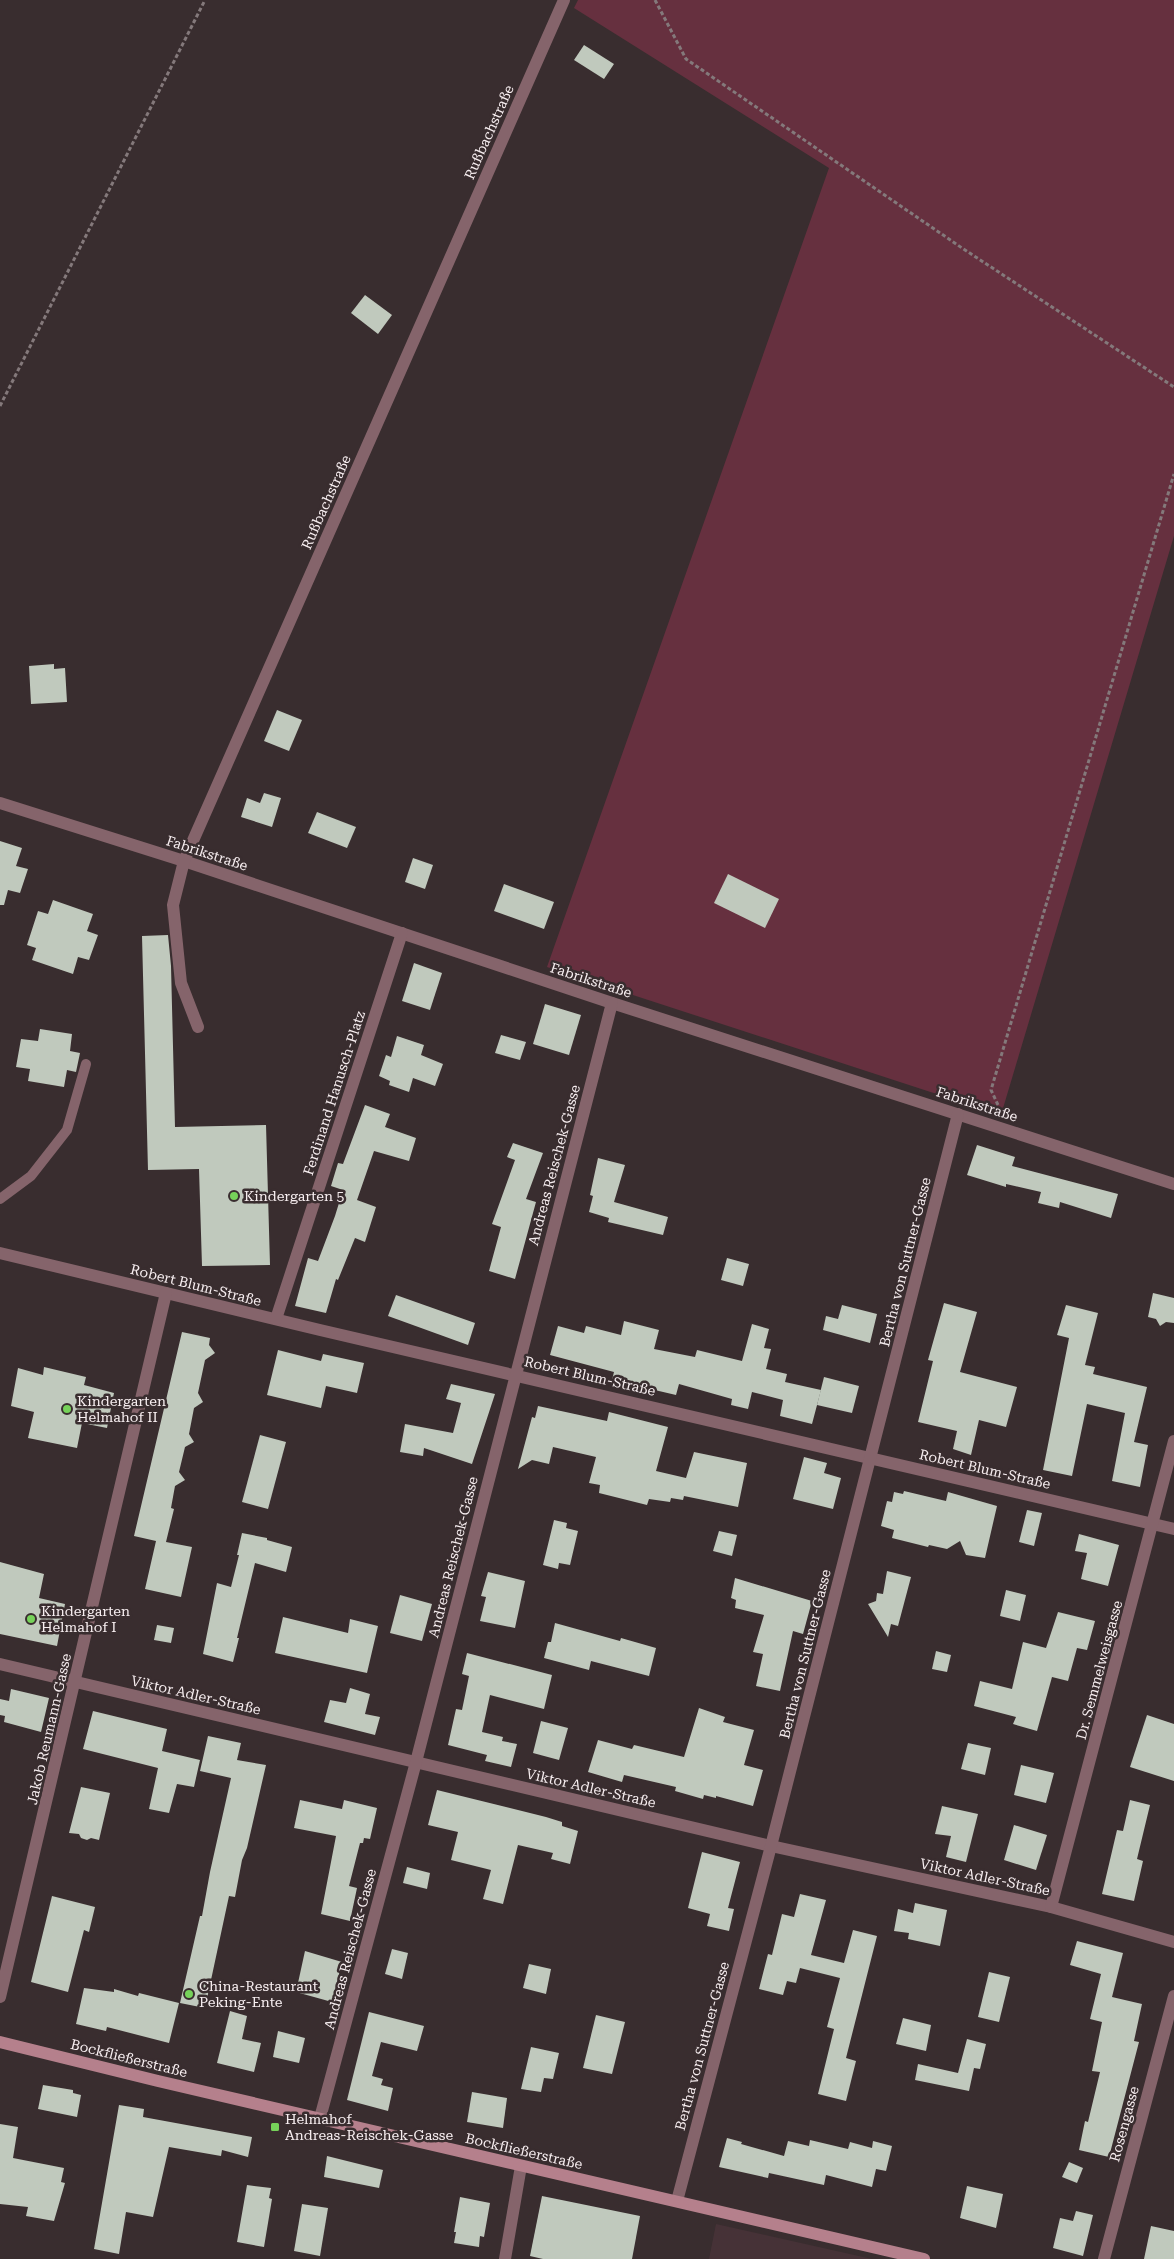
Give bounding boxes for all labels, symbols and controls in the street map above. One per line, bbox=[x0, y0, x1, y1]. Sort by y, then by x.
street label: Rußbachstraße bbox=[461, 82, 517, 182]
street label: Rußbachstraße bbox=[298, 452, 354, 552]
street label: Fabrikstraße bbox=[164, 832, 250, 874]
street label: Fabrikstraße bbox=[548, 959, 634, 1001]
street label: Ferdinand Hanusch-Platz bbox=[300, 1009, 368, 1177]
street label: Andreas Reischek-Gasse bbox=[525, 1083, 583, 1247]
street label: Fabrikstraße bbox=[934, 1083, 1020, 1125]
street label: Bertha von Suttner-Gasse bbox=[876, 1175, 934, 1348]
place label: Kindergarten 5 bbox=[244, 1188, 345, 1204]
marker: Kindergarten 5 bbox=[228, 1190, 240, 1202]
street label: Robert Blum-Straße bbox=[129, 1261, 263, 1309]
street label: Robert Blum-Straße bbox=[523, 1353, 658, 1399]
place label: Kindergarten Helmahof II bbox=[77, 1393, 166, 1425]
marker: Kindergarten Helmahof II bbox=[61, 1403, 73, 1415]
street label: Robert Blum-Straße bbox=[918, 1446, 1053, 1492]
street label: Andreas Reischek-Gasse bbox=[425, 1474, 481, 1639]
street label: Bertha von Suttner-Gasse bbox=[776, 1567, 834, 1740]
street label: Dr. Semmelweisgasse bbox=[1073, 1598, 1125, 1741]
place label: Kindergarten Helmahof I bbox=[41, 1603, 130, 1635]
marker: Kindergarten Helmahof I bbox=[25, 1613, 37, 1625]
street label: Jakob Reumann-Gasse bbox=[24, 1651, 74, 1806]
street label: Viktor Adler-Straße bbox=[130, 1672, 263, 1718]
street label: Viktor Adler-Straße bbox=[525, 1765, 658, 1811]
street label: Viktor Adler-Straße bbox=[919, 1855, 1052, 1899]
street label: Andreas Reischek-Gasse bbox=[321, 1867, 379, 2031]
street label: Bertha von Suttner-Gasse bbox=[672, 1960, 732, 2132]
place label: China-Restaurant Peking-Ente bbox=[199, 1978, 318, 2010]
marker: China-Restaurant Peking-Ente bbox=[183, 1988, 195, 2000]
street label: Bockfließerstraße bbox=[69, 2036, 189, 2080]
street label: Rosengasse bbox=[1106, 2084, 1142, 2164]
place label: Helmahof Andreas-Reischek-Gasse bbox=[285, 2111, 453, 2143]
marker: Helmahof Andreas-Reischek-Gasse bbox=[269, 2121, 281, 2133]
street label: Bockfließerstraße bbox=[464, 2130, 584, 2172]

